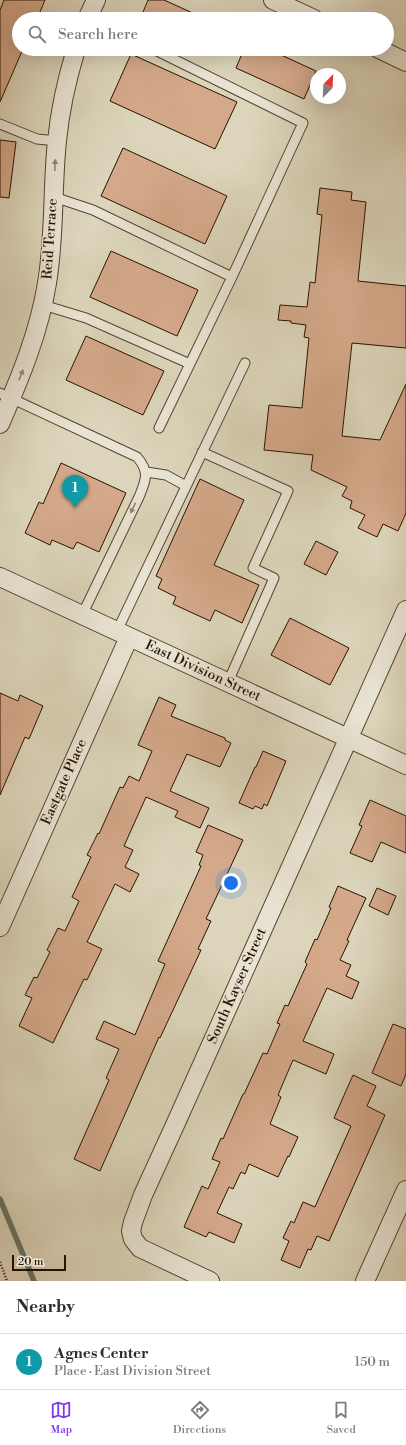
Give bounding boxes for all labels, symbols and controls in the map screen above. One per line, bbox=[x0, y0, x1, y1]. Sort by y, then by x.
search box bbox=[12, 12, 394, 56]
icon: search bbox=[26, 23, 48, 45]
text: Search here bbox=[58, 25, 138, 44]
north arrow bbox=[310, 68, 346, 104]
one-way arrow bbox=[52, 159, 59, 171]
street label: Reid Terrace bbox=[38, 198, 62, 280]
one-way arrow bbox=[18, 369, 24, 380]
pin: 1 bbox=[62, 475, 88, 508]
one-way arrow bbox=[130, 502, 137, 514]
street label: East Division Street bbox=[142, 636, 264, 706]
street label: Eastgate Place bbox=[37, 736, 91, 828]
your location bbox=[221, 873, 241, 893]
street label: South Kayser Street bbox=[203, 925, 271, 1047]
scale bar bbox=[12, 1253, 66, 1272]
text: 20 m bbox=[18, 1255, 43, 1269]
text: Nearby bbox=[16, 1296, 75, 1318]
text: Agnes Center bbox=[54, 1344, 149, 1363]
text: 1 bbox=[26, 1354, 32, 1370]
text: 150 m bbox=[355, 1354, 390, 1370]
text: Place · East Division Street bbox=[54, 1363, 211, 1379]
tab: Map bbox=[50, 1399, 72, 1437]
tab: Directions bbox=[173, 1399, 226, 1437]
tab: Saved bbox=[327, 1399, 356, 1437]

